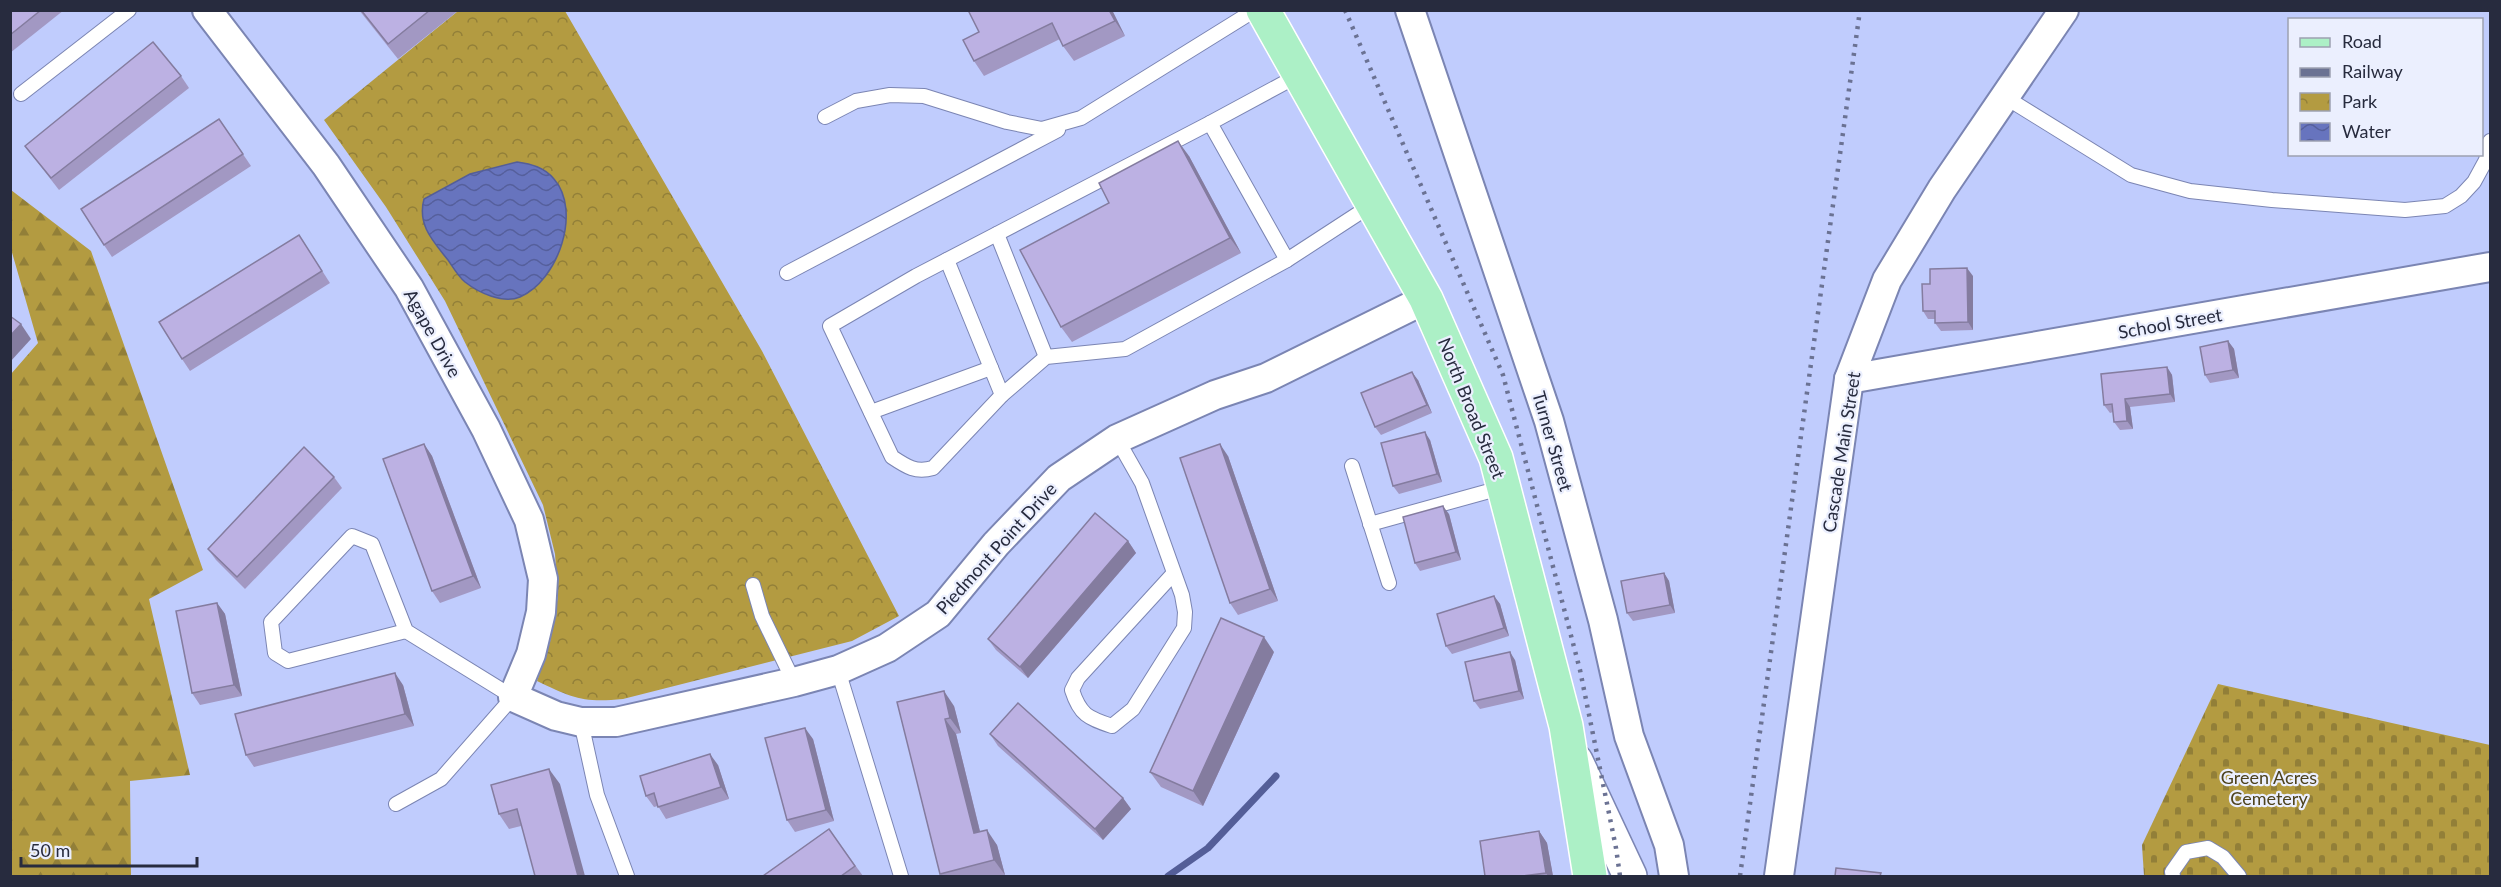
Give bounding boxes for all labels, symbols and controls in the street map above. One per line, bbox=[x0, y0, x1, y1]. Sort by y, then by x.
legend bbox=[2288, 18, 2483, 156]
text: Road bbox=[2342, 30, 2382, 52]
text: Railway bbox=[2342, 60, 2403, 82]
text: Park bbox=[2342, 90, 2378, 112]
text: Water bbox=[2342, 120, 2391, 142]
street label: Agape Drive bbox=[400, 285, 466, 381]
street label: School Street bbox=[2116, 303, 2224, 343]
street label: North Broad Street bbox=[1434, 334, 1511, 482]
street label: Cascade Main Street bbox=[1817, 370, 1865, 534]
street label: Turner Street bbox=[1528, 388, 1578, 494]
street label: Piedmont Point Drive bbox=[931, 478, 1061, 618]
park label: Green Acres Cemetery bbox=[2221, 766, 2317, 809]
scale bar bbox=[21, 830, 196, 868]
text: 50 m bbox=[30, 839, 70, 861]

